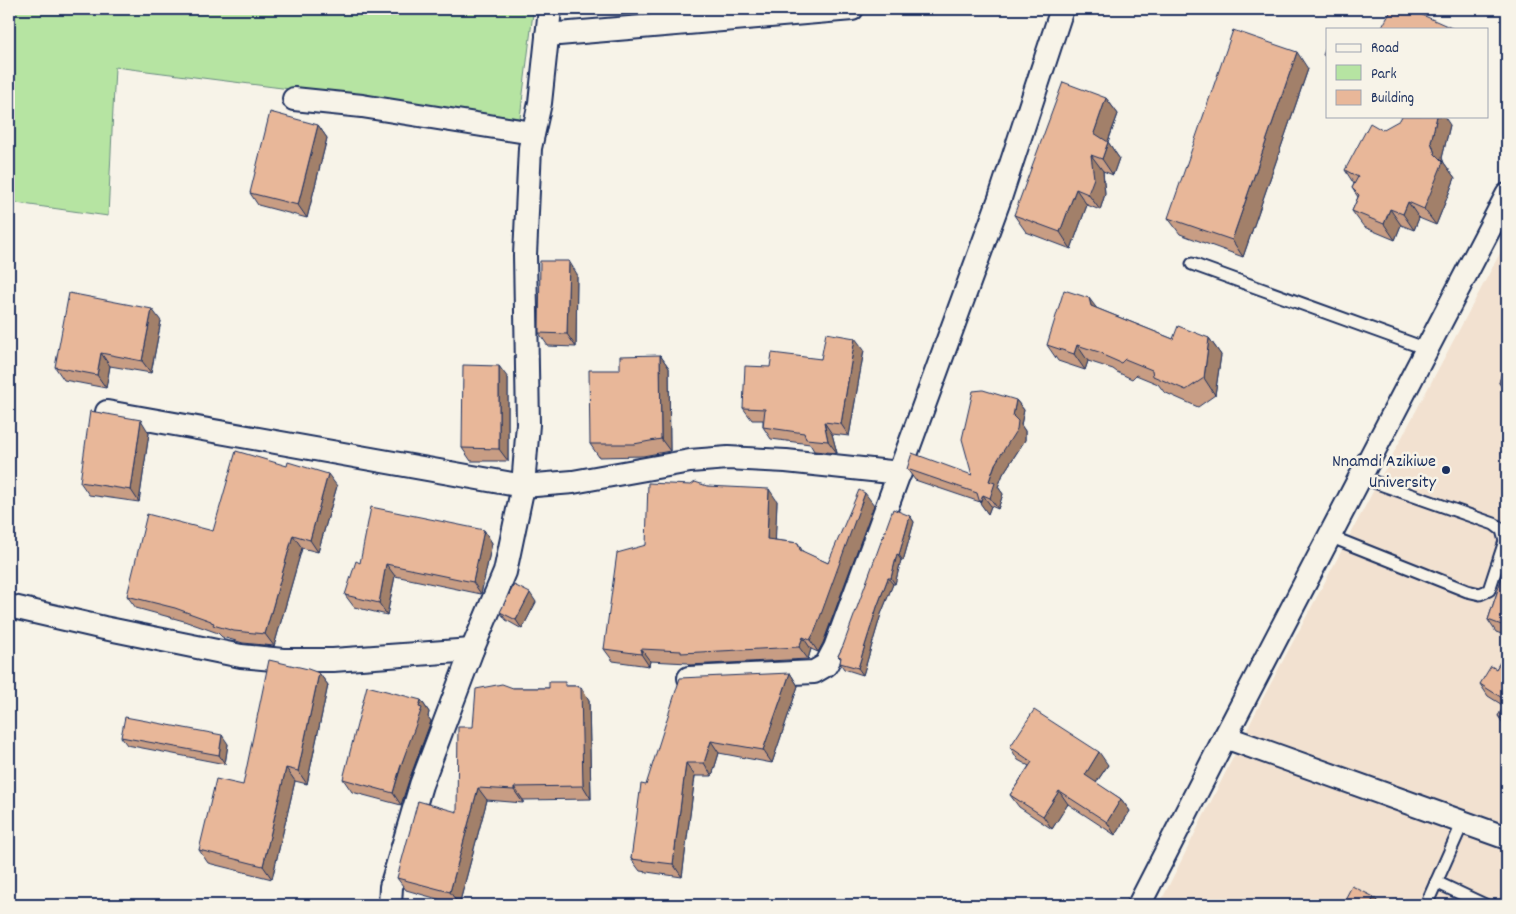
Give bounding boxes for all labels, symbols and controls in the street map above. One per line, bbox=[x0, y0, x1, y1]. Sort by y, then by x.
legend bbox=[1326, 28, 1488, 118]
text: Road bbox=[1371, 38, 1399, 60]
text: Park bbox=[1371, 64, 1397, 86]
text: Building bbox=[1371, 88, 1414, 110]
place label: Nnamdi Azikiwe University bbox=[1332, 450, 1437, 496]
marker: Nnamdi Azikiwe University bbox=[1440, 464, 1452, 476]

